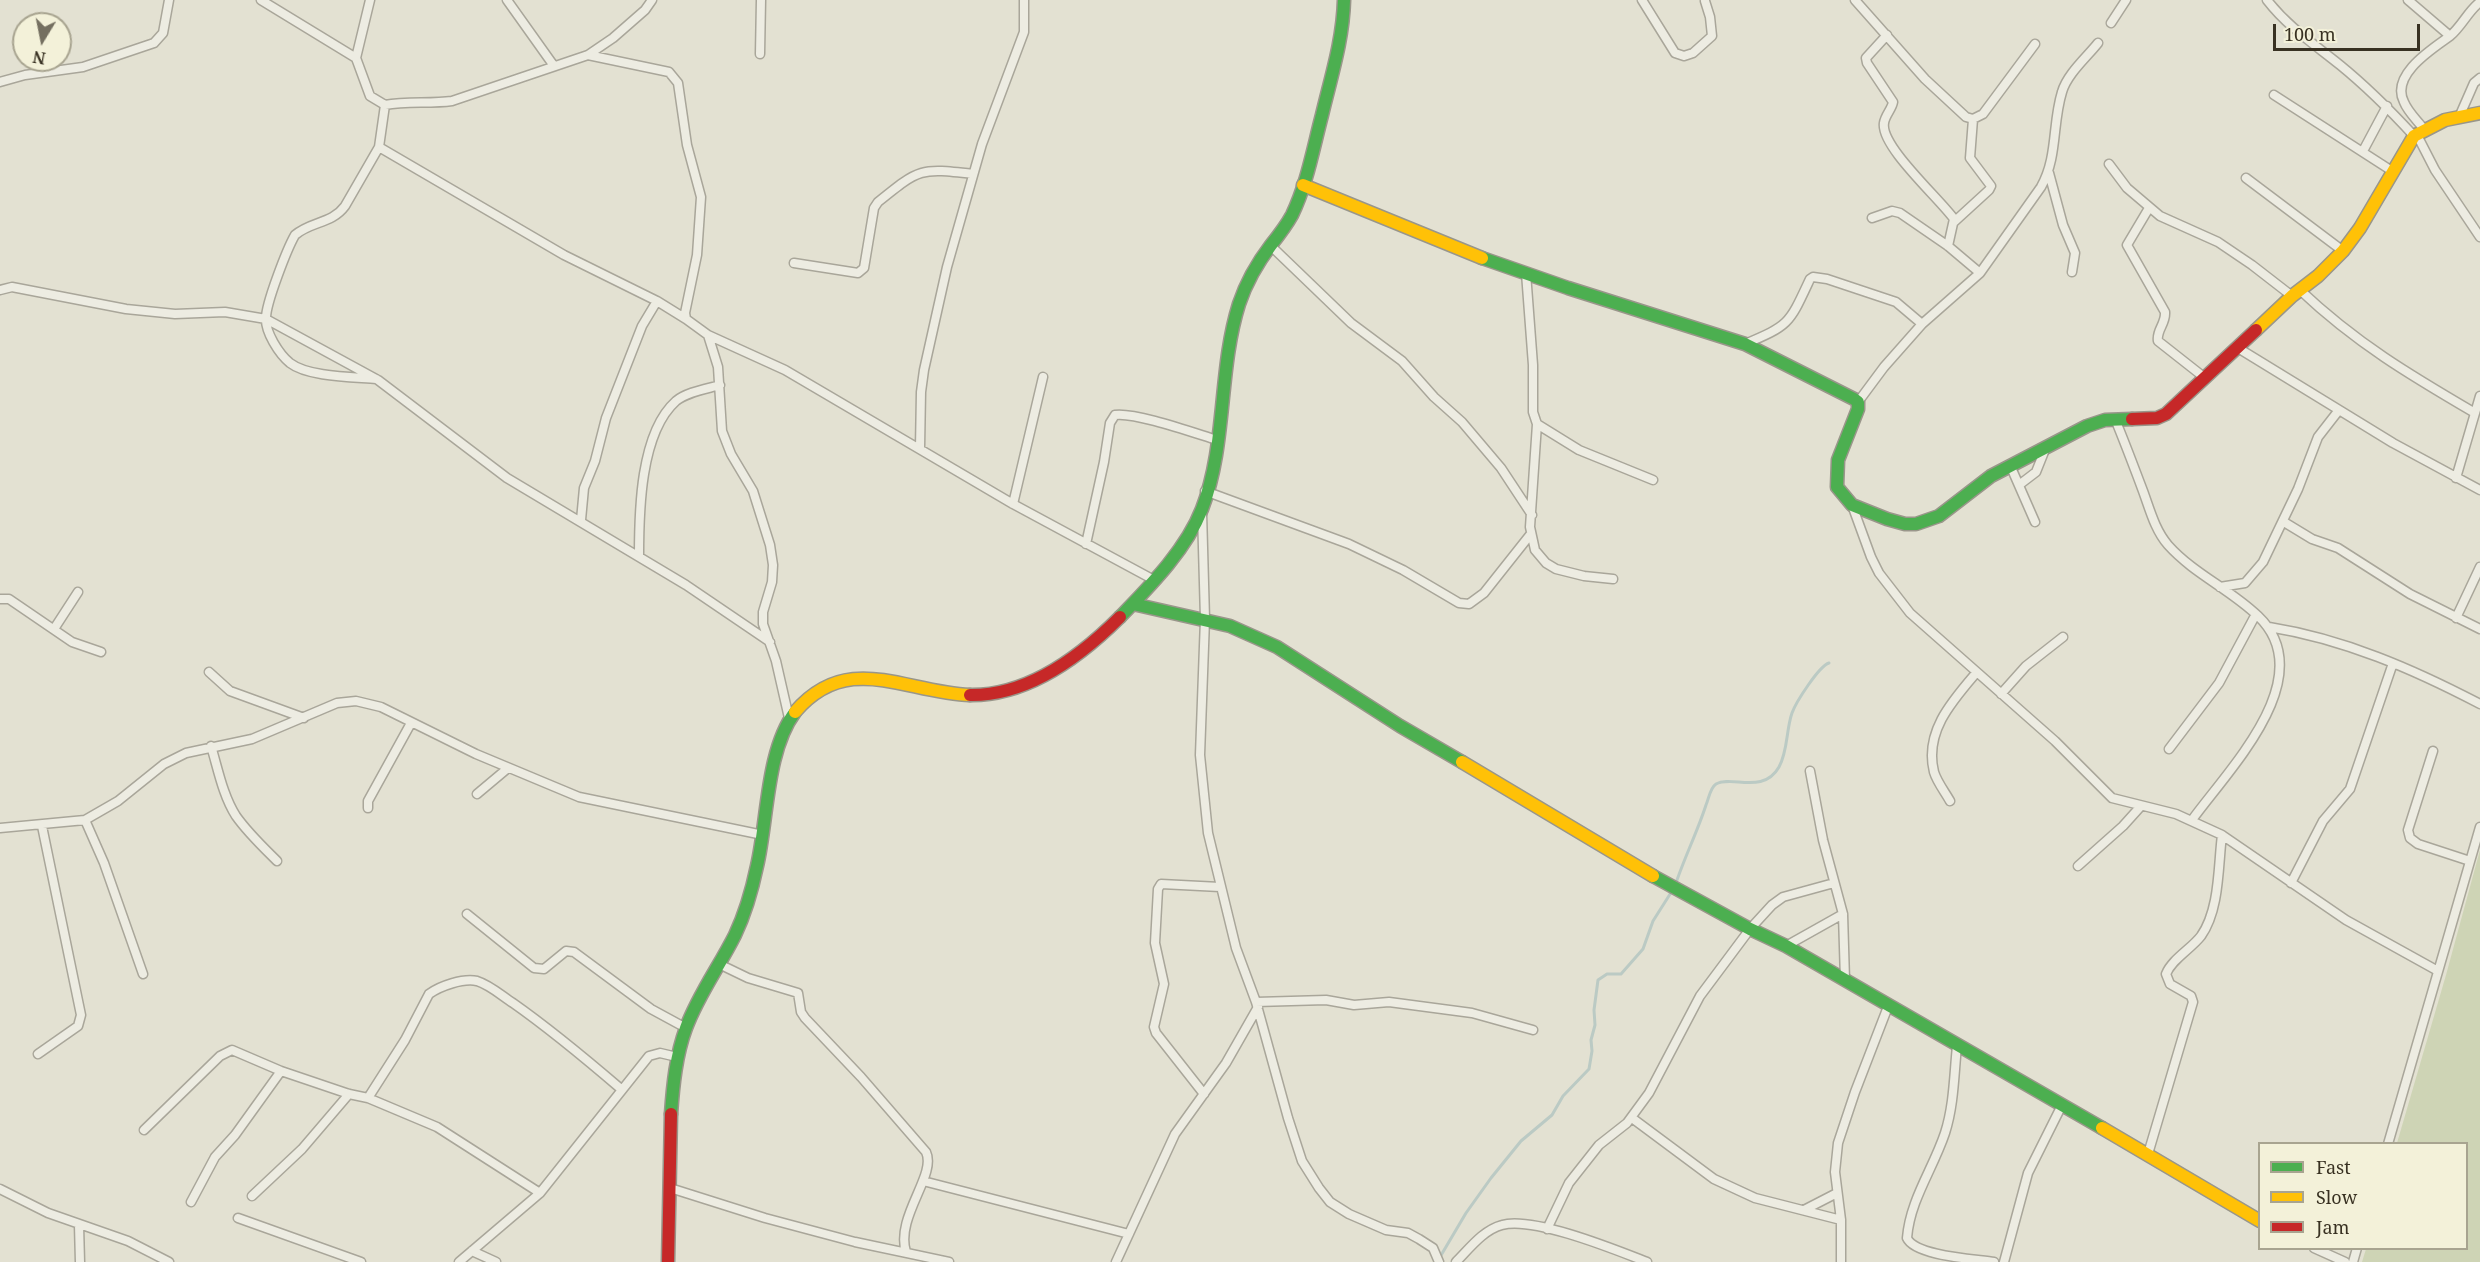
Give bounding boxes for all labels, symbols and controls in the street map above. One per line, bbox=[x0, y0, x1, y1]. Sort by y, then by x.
north arrow bbox=[12, 12, 72, 72]
scale bar bbox=[2276, 12, 2423, 50]
text: 100 m bbox=[2284, 22, 2336, 46]
text: N bbox=[31, 46, 47, 70]
legend bbox=[2258, 1142, 2468, 1250]
text: Fast bbox=[2316, 1155, 2351, 1179]
text: Slow bbox=[2316, 1185, 2357, 1209]
text: Jam bbox=[2316, 1215, 2350, 1239]

